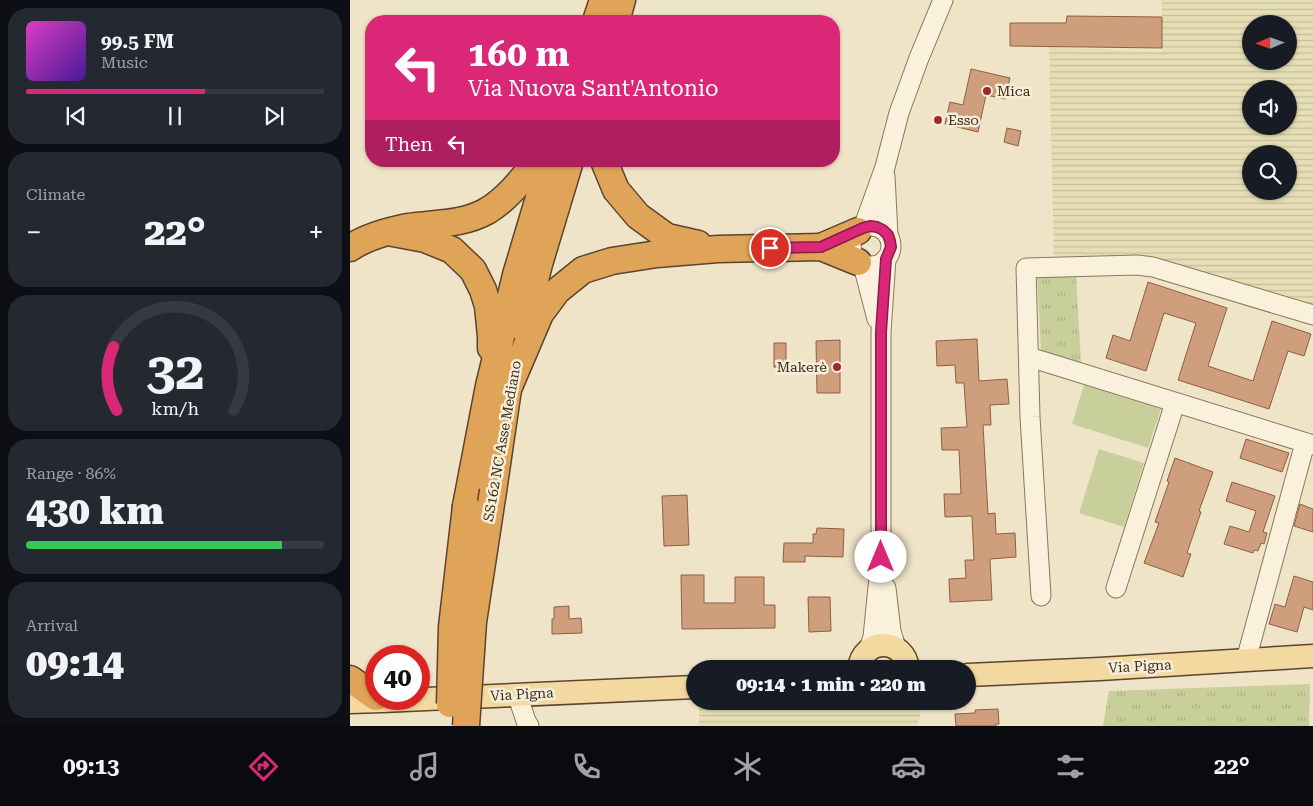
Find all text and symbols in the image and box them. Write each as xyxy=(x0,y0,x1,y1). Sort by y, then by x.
north arrow xyxy=(1242,15,1298,70)
map controls xyxy=(1242,15,1297,200)
text: 99.5 FM xyxy=(101,30,174,53)
text: 160 m xyxy=(468,34,569,75)
icon: left xyxy=(385,35,450,100)
text: Music xyxy=(101,53,148,72)
text: Via Nuova Sant'Antonio xyxy=(468,76,719,101)
button: sound xyxy=(1242,80,1297,135)
place label: Mica xyxy=(997,83,1031,99)
marker: Mica xyxy=(981,85,993,97)
icon: previous xyxy=(62,102,90,130)
icon: pause xyxy=(161,102,189,130)
icon: next xyxy=(260,102,288,130)
place label: Esso xyxy=(948,112,979,128)
marker: Esso xyxy=(932,114,944,126)
icon: left xyxy=(443,130,471,158)
text: Then xyxy=(385,133,433,156)
button: search xyxy=(1242,145,1297,200)
text: Climate xyxy=(26,185,85,204)
text: 22° xyxy=(144,210,206,254)
text: − xyxy=(26,216,42,249)
text: + xyxy=(308,216,324,249)
pin xyxy=(749,227,791,269)
icon: arrive xyxy=(756,234,784,262)
text: 32 xyxy=(146,341,204,402)
street label: SS162 NC Asse Mediano xyxy=(480,359,524,523)
place label: Makerè xyxy=(777,359,827,375)
marker: Makerè xyxy=(831,361,843,373)
text: km/h xyxy=(151,398,199,419)
text: Range · 86% xyxy=(26,464,116,483)
text: 430 km xyxy=(26,489,164,533)
position arrow xyxy=(854,530,906,582)
text: Arrival xyxy=(26,616,78,635)
text: 09:14 xyxy=(26,641,124,685)
speed limit sign: 40 xyxy=(365,645,430,710)
street label: Via Pigna xyxy=(1108,656,1173,676)
text: 09:14 · 1 min · 220 m xyxy=(736,673,926,696)
street label: Via Pigna xyxy=(490,684,555,704)
icon: directions xyxy=(246,749,281,784)
icon: music xyxy=(407,749,442,784)
icon: phone xyxy=(569,749,604,784)
icon: climate xyxy=(730,749,765,784)
icon: car xyxy=(891,749,926,784)
icon: filters xyxy=(1053,749,1088,784)
text: 09:13 xyxy=(63,754,119,779)
text: 22° xyxy=(1214,754,1250,779)

